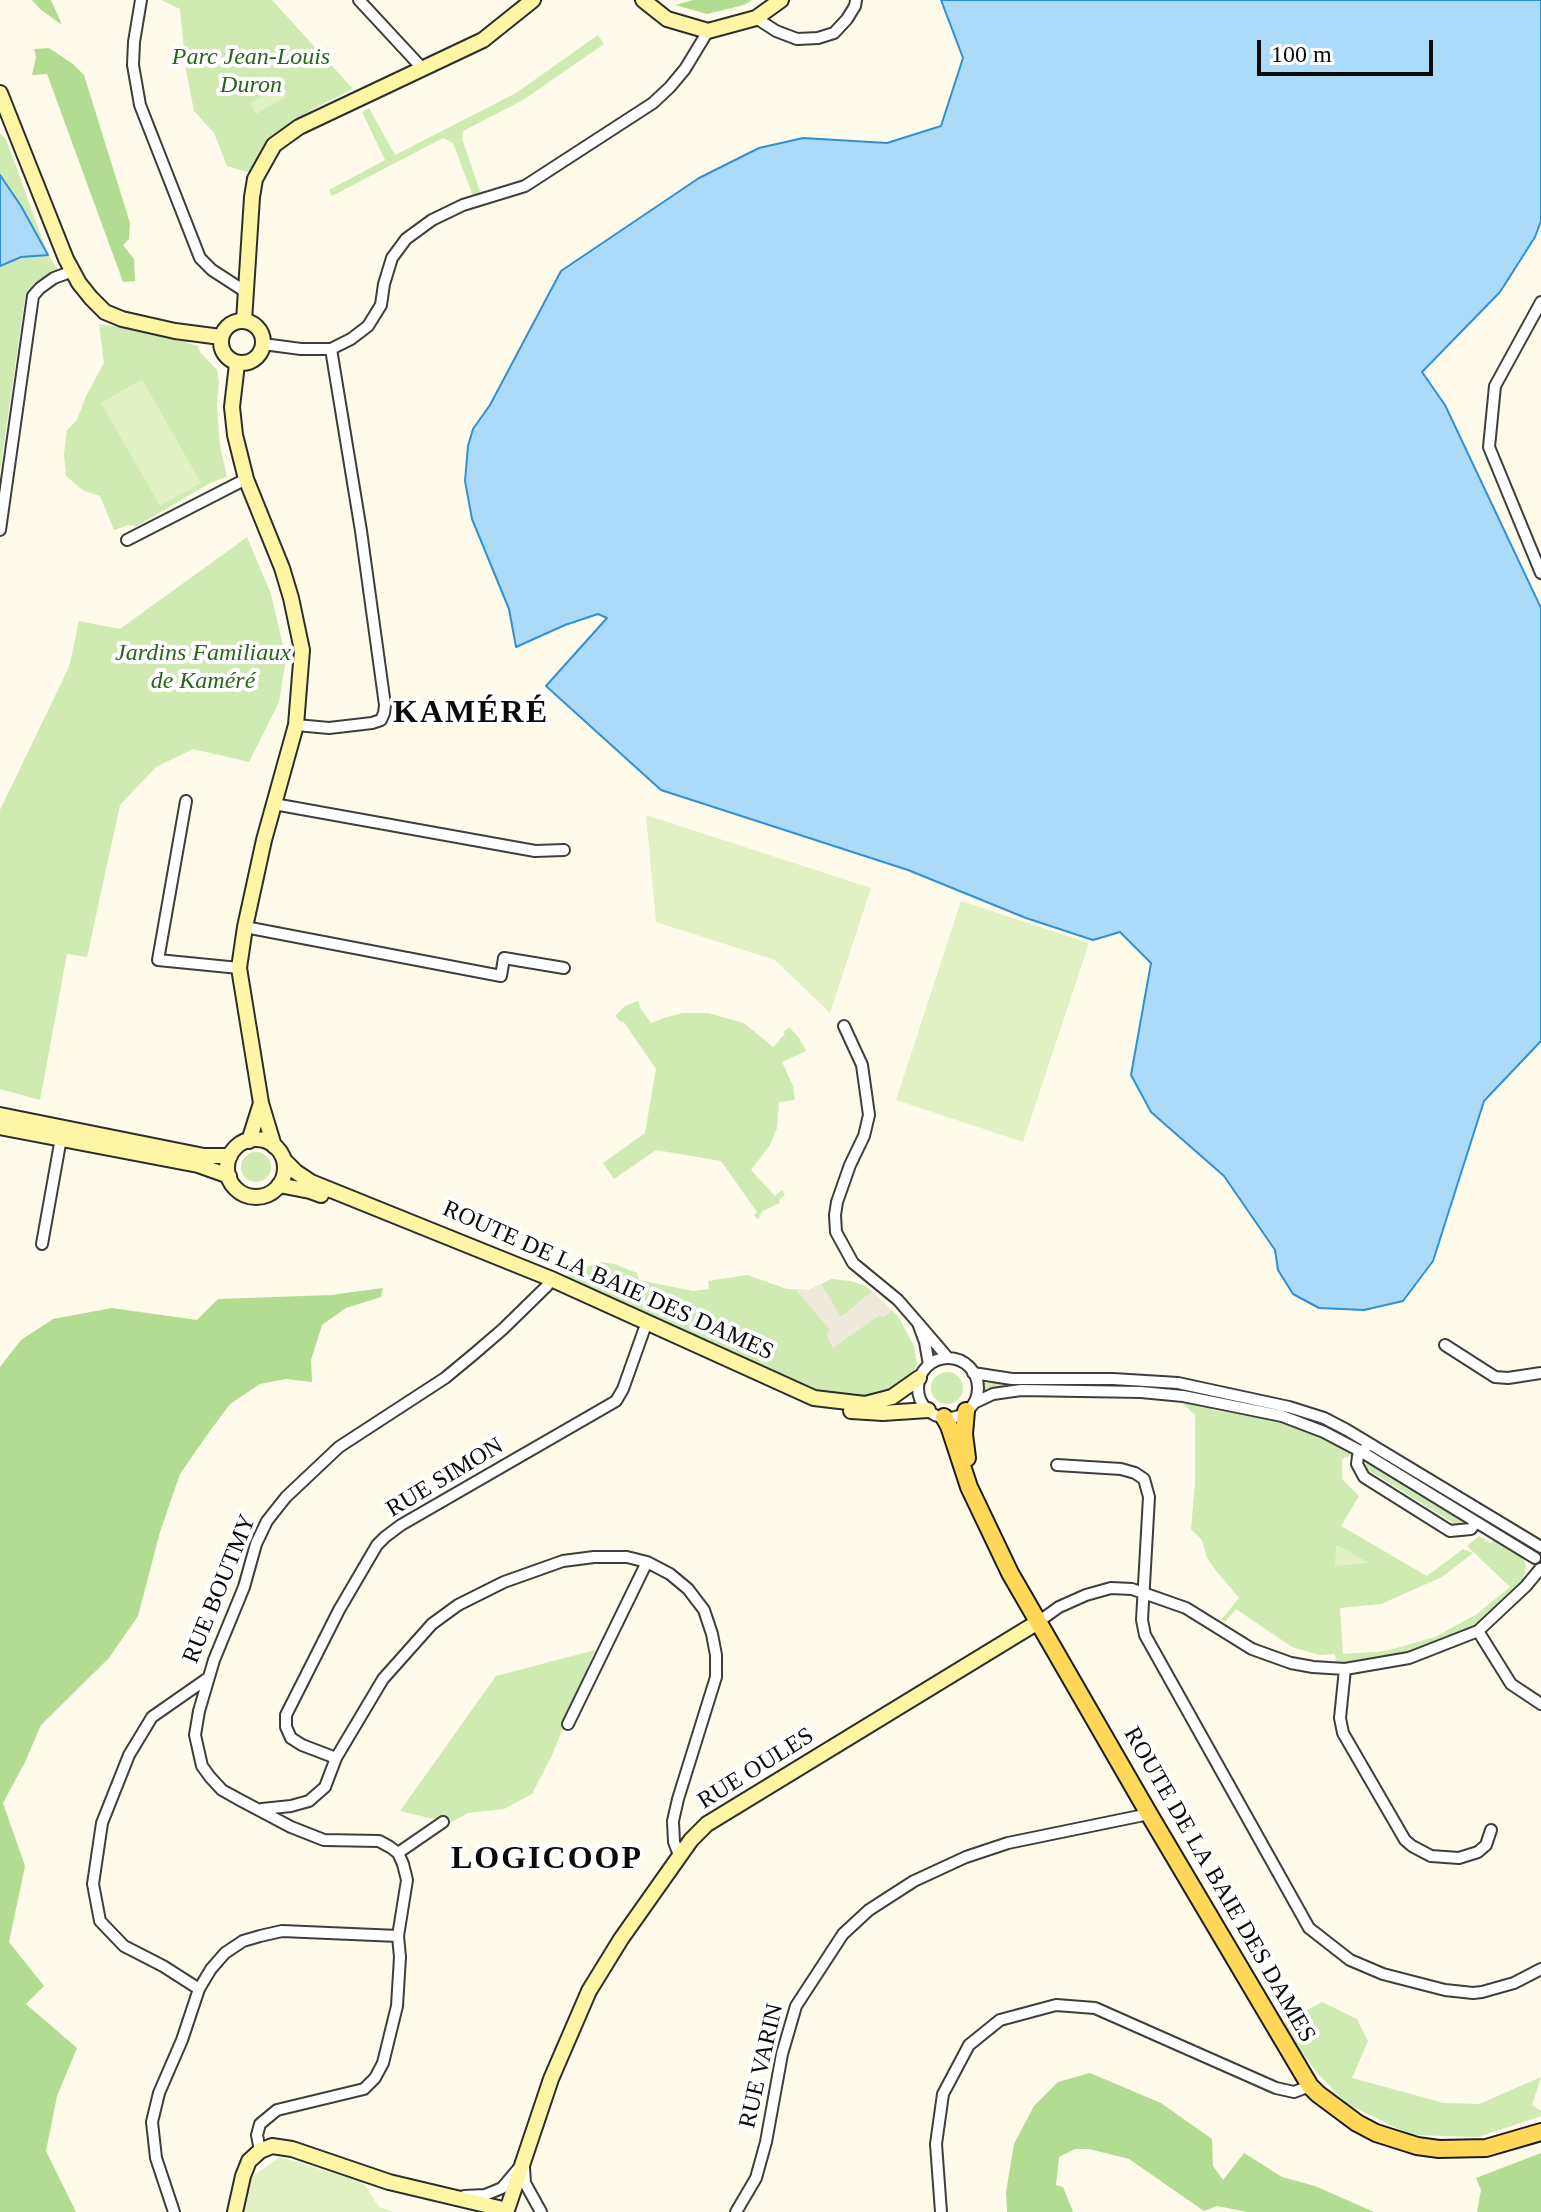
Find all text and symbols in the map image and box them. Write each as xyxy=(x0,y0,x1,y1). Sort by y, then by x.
scale bar xyxy=(1261,24,1437,74)
text: 100 m xyxy=(1271,41,1332,67)
park label: Parc Jean-Louis Duron xyxy=(172,44,330,100)
park label: Jardins Familiaux de Kaméré xyxy=(115,640,291,696)
district label: KAMÉRÉ xyxy=(393,695,549,733)
street label: ROUTE DE LA BAIE DES DAMES xyxy=(438,1195,778,1367)
street label: RUE SIMON xyxy=(381,1432,509,1524)
street label: RUE BOUTMY xyxy=(177,1510,263,1668)
street label: RUE OULES xyxy=(693,1722,819,1816)
street label: ROUTE DE LA BAIE DES DAMES xyxy=(1117,1722,1321,2048)
district label: LOGICOOP xyxy=(451,1841,643,1879)
street label: RUE VARIN xyxy=(734,2001,790,2131)

